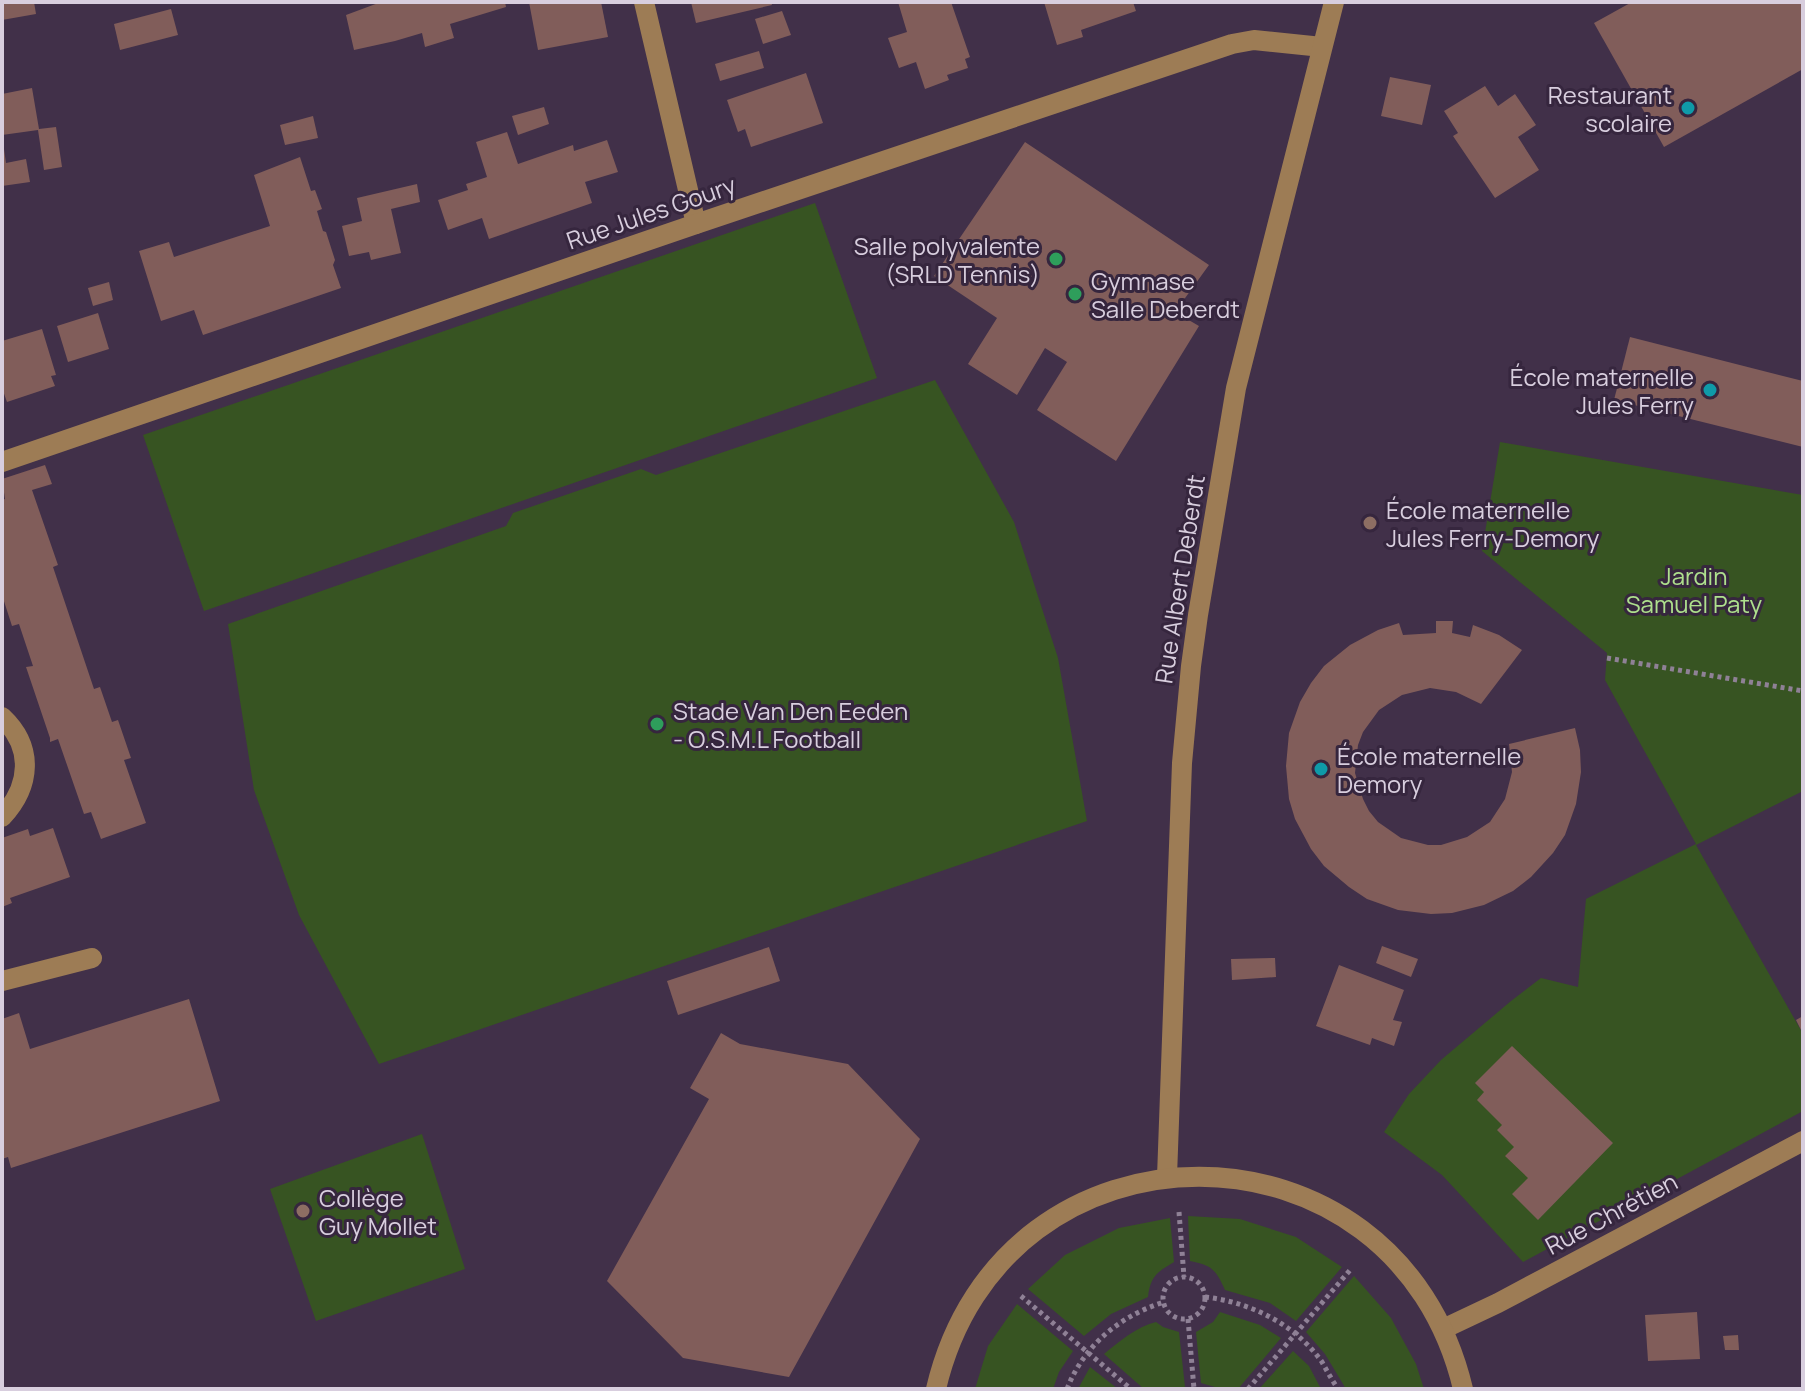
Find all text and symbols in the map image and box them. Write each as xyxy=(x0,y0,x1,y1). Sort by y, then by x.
place label: Restaurant scolaire xyxy=(1548,78,1672,139)
marker: Restaurant scolaire xyxy=(1679,99,1697,117)
street label: Rue Jules Goury xyxy=(562,167,740,256)
place label: Salle polyvalente (SRLD Tennis) xyxy=(854,229,1040,290)
marker: Salle polyvalente (SRLD Tennis) xyxy=(1047,250,1065,268)
place label: Gymnase Salle Deberdt xyxy=(1091,264,1240,325)
marker: Gymnase Salle Deberdt xyxy=(1066,285,1084,303)
place label: École maternelle Jules Ferry xyxy=(1510,360,1694,421)
marker: École maternelle Jules Ferry xyxy=(1701,381,1719,399)
street label: Rue Albert Deberdt xyxy=(1146,472,1212,686)
place label: École maternelle Jules Ferry-Demory xyxy=(1386,493,1600,554)
marker: École maternelle Jules Ferry-Demory xyxy=(1361,514,1379,532)
park label: Jardin Samuel Paty xyxy=(1626,559,1763,620)
place label: Stade Van Den Eeden - O.S.M.L Football xyxy=(673,694,908,755)
marker: Stade Van Den Eeden - O.S.M.L Football xyxy=(648,715,666,733)
place label: École maternelle Demory xyxy=(1337,739,1521,800)
marker: École maternelle Demory xyxy=(1312,760,1330,778)
street label: Rue Chrétien xyxy=(1539,1164,1683,1262)
place label: Collège Guy Mollet xyxy=(319,1181,437,1242)
marker: Collège Guy Mollet xyxy=(294,1202,312,1220)

